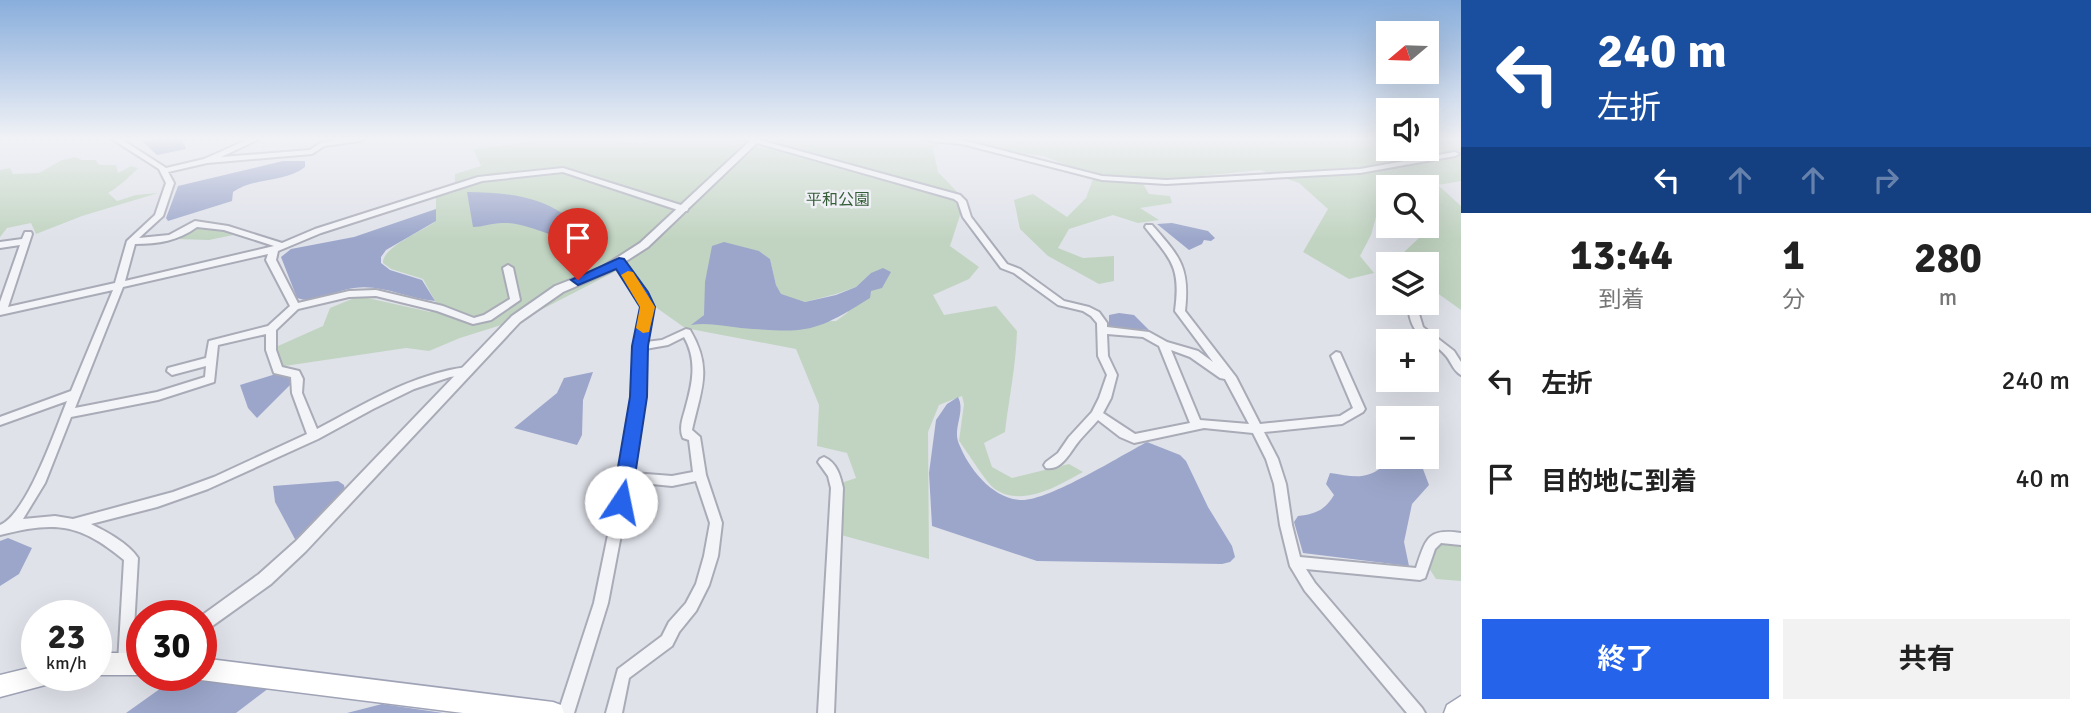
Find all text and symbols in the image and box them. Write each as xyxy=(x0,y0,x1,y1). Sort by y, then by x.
north arrow xyxy=(1376,21,1438,84)
map controls xyxy=(1376,21,1439,469)
text: 240 m xyxy=(1597,21,1727,81)
icon: left xyxy=(1482,28,1573,119)
text: 左折 xyxy=(1597,88,1661,127)
button: sound xyxy=(1376,98,1439,161)
icon: left xyxy=(1648,161,1686,199)
icon: ahead xyxy=(1721,161,1759,199)
icon: ahead xyxy=(1794,161,1832,199)
icon: right xyxy=(1867,161,1905,199)
button: search xyxy=(1376,175,1439,238)
park label: 平和公園 xyxy=(806,190,870,210)
pin xyxy=(548,208,608,280)
icon: arrive xyxy=(559,219,597,257)
text: 13:44 xyxy=(1570,230,1673,281)
text: 1 xyxy=(1782,230,1805,281)
text: 280 xyxy=(1914,233,1982,284)
button: layers xyxy=(1376,252,1439,315)
text: m xyxy=(1939,283,1957,312)
text: 到着 xyxy=(1599,285,1645,314)
text: 分 xyxy=(1782,285,1805,314)
button: + xyxy=(1376,329,1439,392)
icon: left xyxy=(1482,362,1520,400)
text: 240 m xyxy=(2001,365,2070,397)
text: 左折 xyxy=(1541,368,1593,400)
button: − xyxy=(1376,406,1439,469)
icon: arrive xyxy=(1482,460,1520,498)
text: 40 m xyxy=(2015,463,2070,495)
position arrow xyxy=(584,465,658,539)
text: 目的地に到着 xyxy=(1541,466,1697,498)
speed limit sign: 30 xyxy=(126,600,217,691)
text: 23 xyxy=(48,615,85,658)
button: 終了 xyxy=(1482,619,1769,699)
button: 共有 xyxy=(1783,619,2070,699)
text: km/h xyxy=(46,652,87,674)

